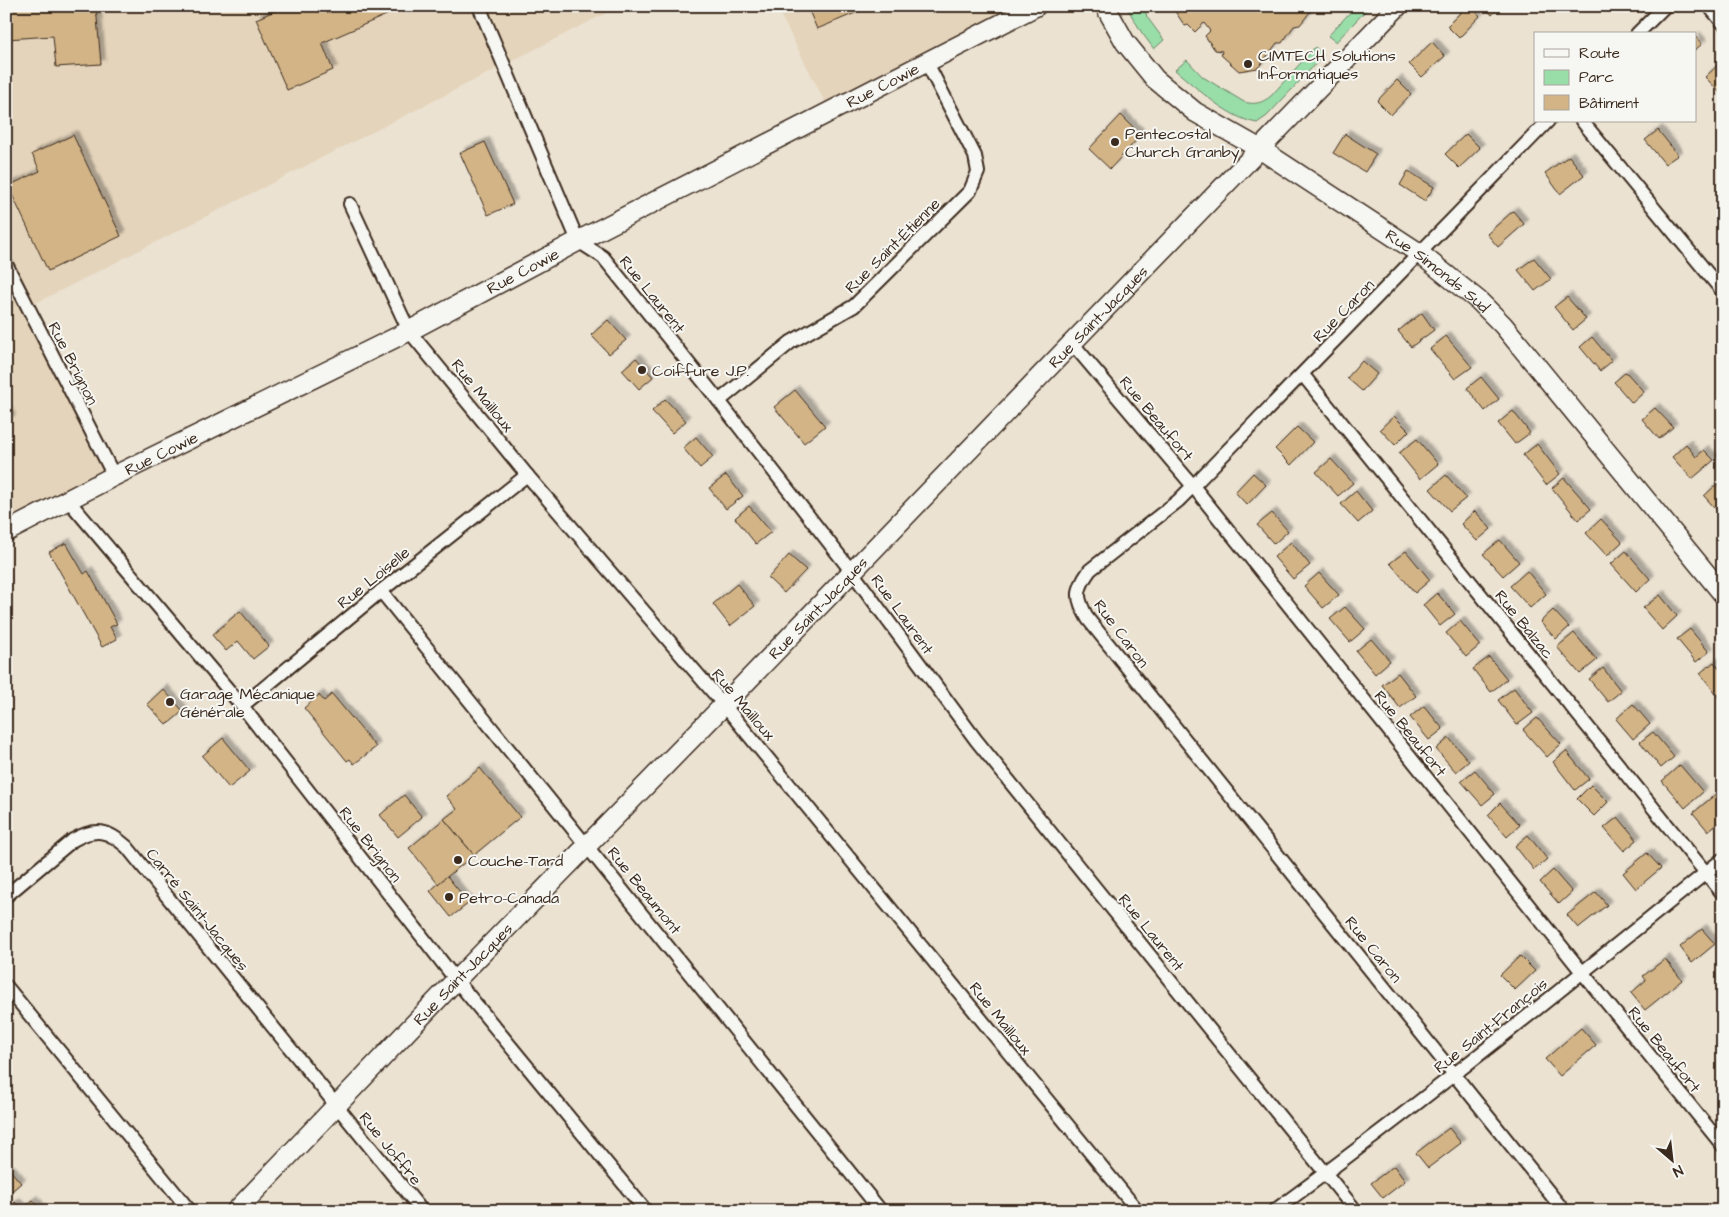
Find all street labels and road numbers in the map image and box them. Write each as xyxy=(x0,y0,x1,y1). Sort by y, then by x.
street label: Rue Cowie xyxy=(843,58,923,113)
street label: Rue Saint-Étienne xyxy=(840,193,945,298)
street label: Rue Simonds Sud xyxy=(1381,224,1494,318)
street label: Rue Cowie xyxy=(483,243,563,300)
street label: Rue Laurent xyxy=(614,251,691,338)
street label: Rue Saint-Jacques xyxy=(1044,261,1153,373)
street label: Rue Caron xyxy=(1308,274,1379,347)
street label: Rue Brignon xyxy=(42,318,103,409)
street label: Rue Mailloux xyxy=(446,354,519,437)
street label: Rue Beaufort xyxy=(1114,371,1199,466)
street label: Rue Cowie xyxy=(121,426,202,481)
street label: Rue Loiselle xyxy=(333,541,415,614)
street label: Rue Saint-Jacques xyxy=(764,552,873,665)
street label: Rue Laurent xyxy=(866,570,939,659)
street label: Rue Balzac xyxy=(1490,586,1559,664)
street label: Rue Caron xyxy=(1088,595,1154,672)
street label: Rue Mailloux xyxy=(706,664,780,746)
street label: Rue Beaufort xyxy=(1369,686,1452,782)
street label: Rue Brignon xyxy=(333,802,407,888)
street label: Rue Beaumont xyxy=(602,842,687,939)
street label: Carré Saint-Jacques xyxy=(141,844,254,976)
street label: Rue Laurent xyxy=(1113,889,1190,976)
street label: Rue Caron xyxy=(1340,912,1407,988)
street label: Rue Saint-Jacques xyxy=(409,918,518,1031)
street label: Rue Saint-François xyxy=(1429,973,1552,1079)
street label: Rue Mailloux xyxy=(964,977,1037,1060)
street label: Rue Beaufort xyxy=(1623,1002,1706,1098)
street label: Rue Joffre xyxy=(354,1107,427,1190)

